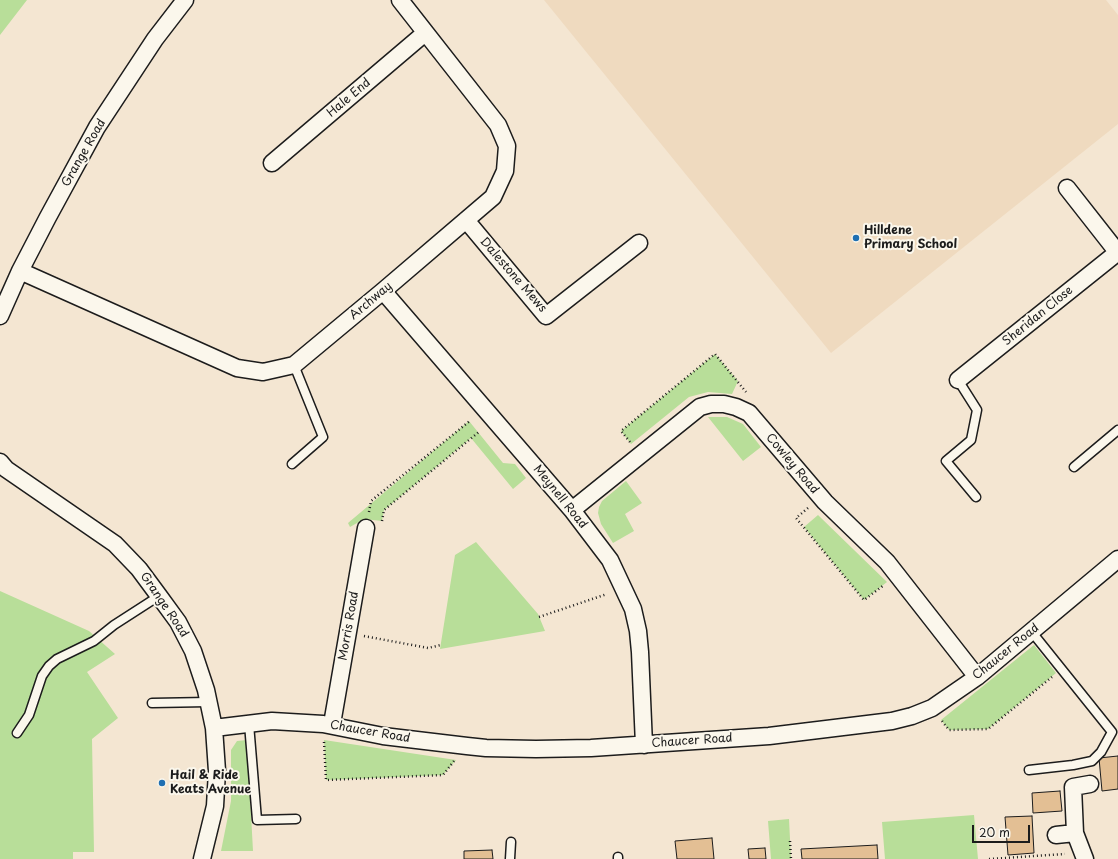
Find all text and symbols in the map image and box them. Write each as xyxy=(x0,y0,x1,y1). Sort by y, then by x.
street label: Hale End xyxy=(324,76,374,120)
street label: Grange Road xyxy=(59,117,109,189)
place label: Hilldene Primary School xyxy=(864,224,957,252)
marker: Hilldene Primary School xyxy=(851,233,861,243)
street label: Dalestone Mews xyxy=(477,235,549,315)
street label: Archway xyxy=(347,279,395,323)
street label: Sheridan Close xyxy=(1000,283,1076,349)
street label: Cowley Road xyxy=(763,431,821,497)
street label: Meynell Road xyxy=(530,462,590,532)
street label: Grange Road xyxy=(137,570,191,640)
street label: Morris Road xyxy=(336,590,362,662)
street label: Chaucer Road xyxy=(970,621,1042,683)
street label: Chaucer Road xyxy=(329,718,411,746)
street label: Chaucer Road xyxy=(651,731,733,751)
place label: Hail & Ride Keats Avenue xyxy=(170,769,251,797)
marker: Hail & Ride Keats Avenue xyxy=(157,778,167,788)
scale bar xyxy=(974,817,1032,843)
text: 20 m xyxy=(979,823,1010,841)

